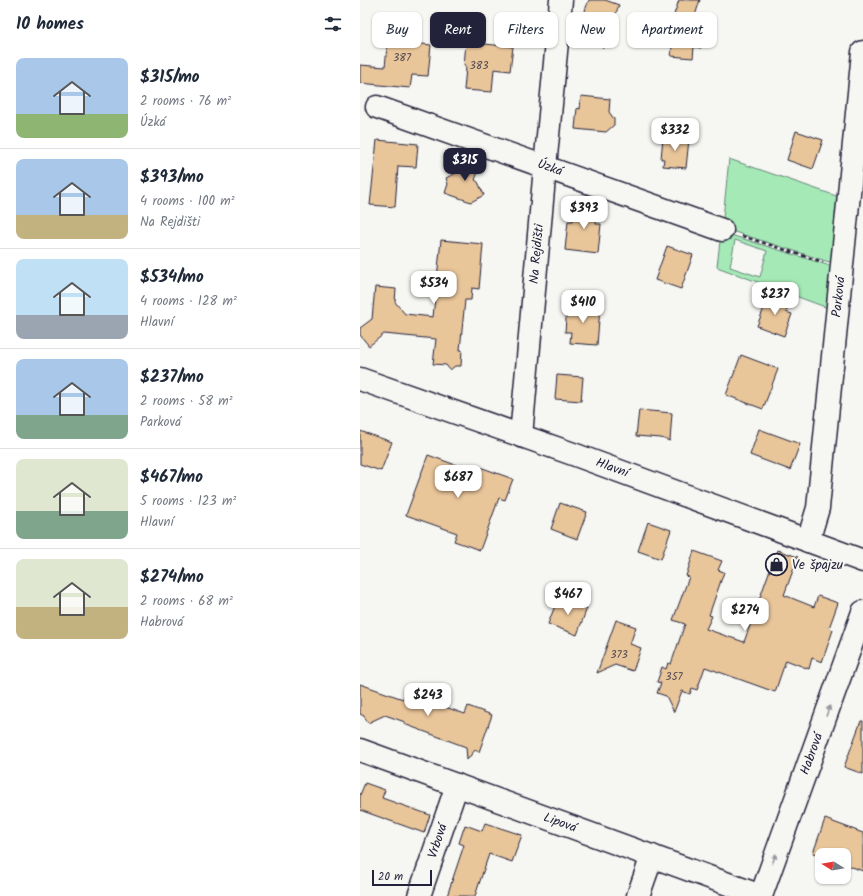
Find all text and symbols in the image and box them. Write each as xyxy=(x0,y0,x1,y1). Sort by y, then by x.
text: 10 homes xyxy=(16,11,84,38)
chip: Buy xyxy=(372,12,422,48)
chip: Rent xyxy=(430,12,486,48)
chip: Filters xyxy=(494,12,558,48)
chip: New xyxy=(566,12,619,48)
chip: Apartment xyxy=(627,12,717,48)
icon: filters xyxy=(322,13,344,35)
house number: 387 xyxy=(393,49,412,67)
house number: 383 xyxy=(469,57,489,75)
text: $315/mo xyxy=(140,64,200,91)
icon: home xyxy=(48,74,96,122)
text: 2 rooms · 76 m² xyxy=(140,91,231,112)
text: Úzká xyxy=(140,112,166,133)
pin: $332 xyxy=(651,118,699,152)
text: $332 xyxy=(660,120,690,141)
pin: $315 xyxy=(441,148,489,182)
text: $315 xyxy=(452,150,478,171)
street label: Úzká xyxy=(534,154,567,183)
text: $393/mo xyxy=(140,164,204,191)
icon: home xyxy=(48,175,96,223)
text: 4 rooms · 100 m² xyxy=(140,191,235,212)
pin: $393 xyxy=(560,196,608,230)
text: $393 xyxy=(570,198,598,219)
text: Na Rejdišti xyxy=(140,212,200,233)
street label: Na Rejdišti xyxy=(524,222,550,285)
text: $534/mo xyxy=(140,264,204,291)
pin: $534 xyxy=(410,271,458,305)
text: $534 xyxy=(420,273,448,294)
street label: Parková xyxy=(826,274,852,319)
icon: home xyxy=(48,275,96,323)
pin: $237 xyxy=(751,282,799,316)
text: $237 xyxy=(761,284,789,305)
pin: $410 xyxy=(559,290,607,324)
text: 4 rooms · 128 m² xyxy=(140,291,237,312)
text: $410 xyxy=(570,292,596,313)
text: Hlavní xyxy=(140,312,174,333)
text: $237/mo xyxy=(140,364,204,391)
icon: home xyxy=(48,375,96,423)
text: 2 rooms · 58 m² xyxy=(140,391,233,412)
text: Parková xyxy=(140,412,181,433)
street label: Hlavní xyxy=(593,452,633,484)
text: $467/mo xyxy=(140,464,203,491)
pin: $687 xyxy=(434,465,482,499)
text: $687 xyxy=(444,467,472,488)
icon: home xyxy=(48,475,96,523)
text: 5 rooms · 123 m² xyxy=(140,491,236,512)
text: Hlavní xyxy=(140,512,174,533)
shop icon: Ve špajzu xyxy=(764,552,790,578)
place label: Ve špajzu xyxy=(792,555,844,576)
text: $274/mo xyxy=(140,564,204,591)
icon: home xyxy=(48,575,96,623)
pin: $467 xyxy=(544,582,592,616)
text: $467 xyxy=(554,584,582,605)
text: 2 rooms · 68 m² xyxy=(140,591,233,612)
pin: $274 xyxy=(721,598,769,632)
text: $274 xyxy=(731,600,759,621)
text: Habrová xyxy=(140,612,183,633)
house number: 373 xyxy=(610,646,628,664)
house number: 357 xyxy=(665,668,684,686)
pin: $243 xyxy=(404,683,452,717)
text: $243 xyxy=(413,685,443,706)
one-way arrow xyxy=(825,704,831,716)
street label: Habrová xyxy=(795,728,830,778)
street label: Lipová xyxy=(540,807,581,839)
street label: Vrbová xyxy=(422,819,454,861)
north arrow xyxy=(815,848,851,884)
map controls xyxy=(815,848,851,884)
one-way arrow xyxy=(771,853,777,865)
scale bar xyxy=(372,868,432,887)
text: 20 m xyxy=(378,868,403,886)

